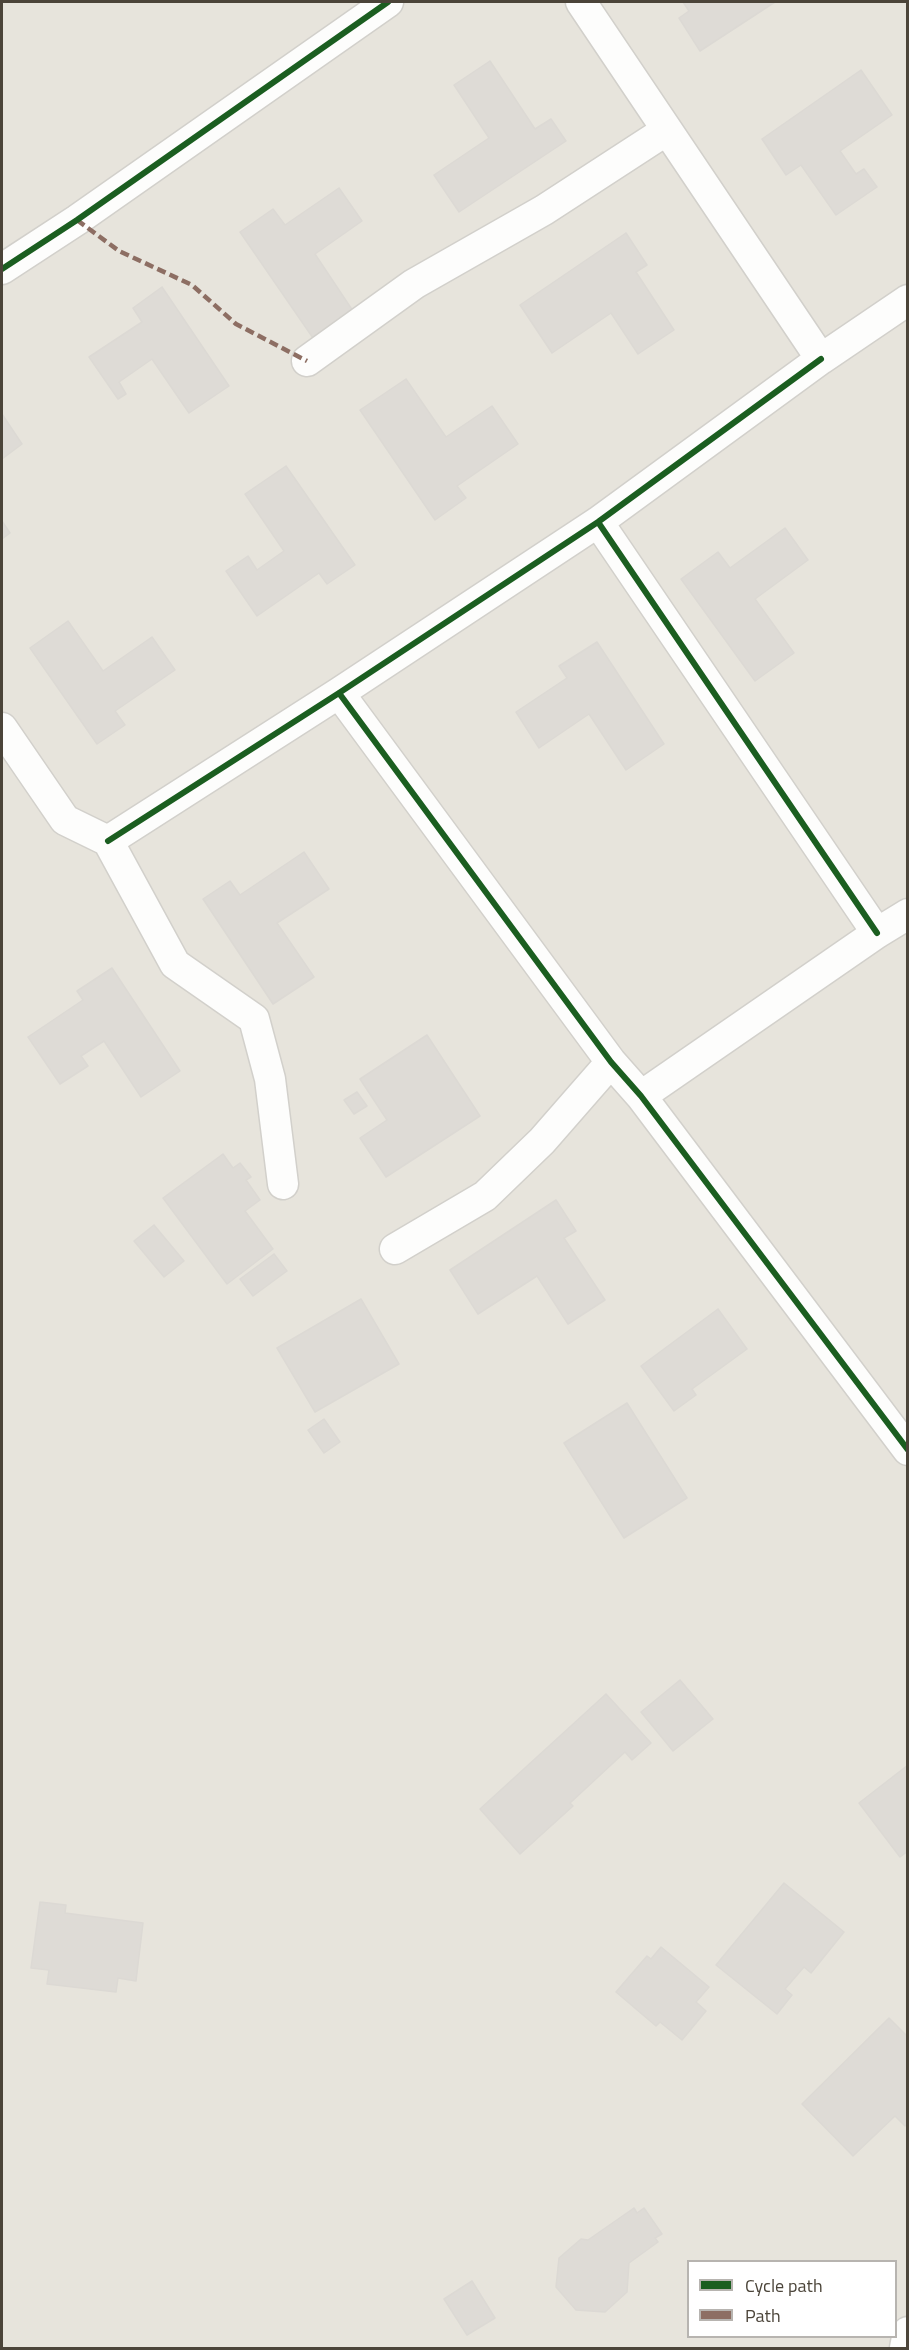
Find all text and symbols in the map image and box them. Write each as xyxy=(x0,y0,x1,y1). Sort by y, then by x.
legend xyxy=(687,2260,897,2338)
text: Cycle path xyxy=(745,2272,823,2299)
text: Path xyxy=(745,2302,781,2329)

